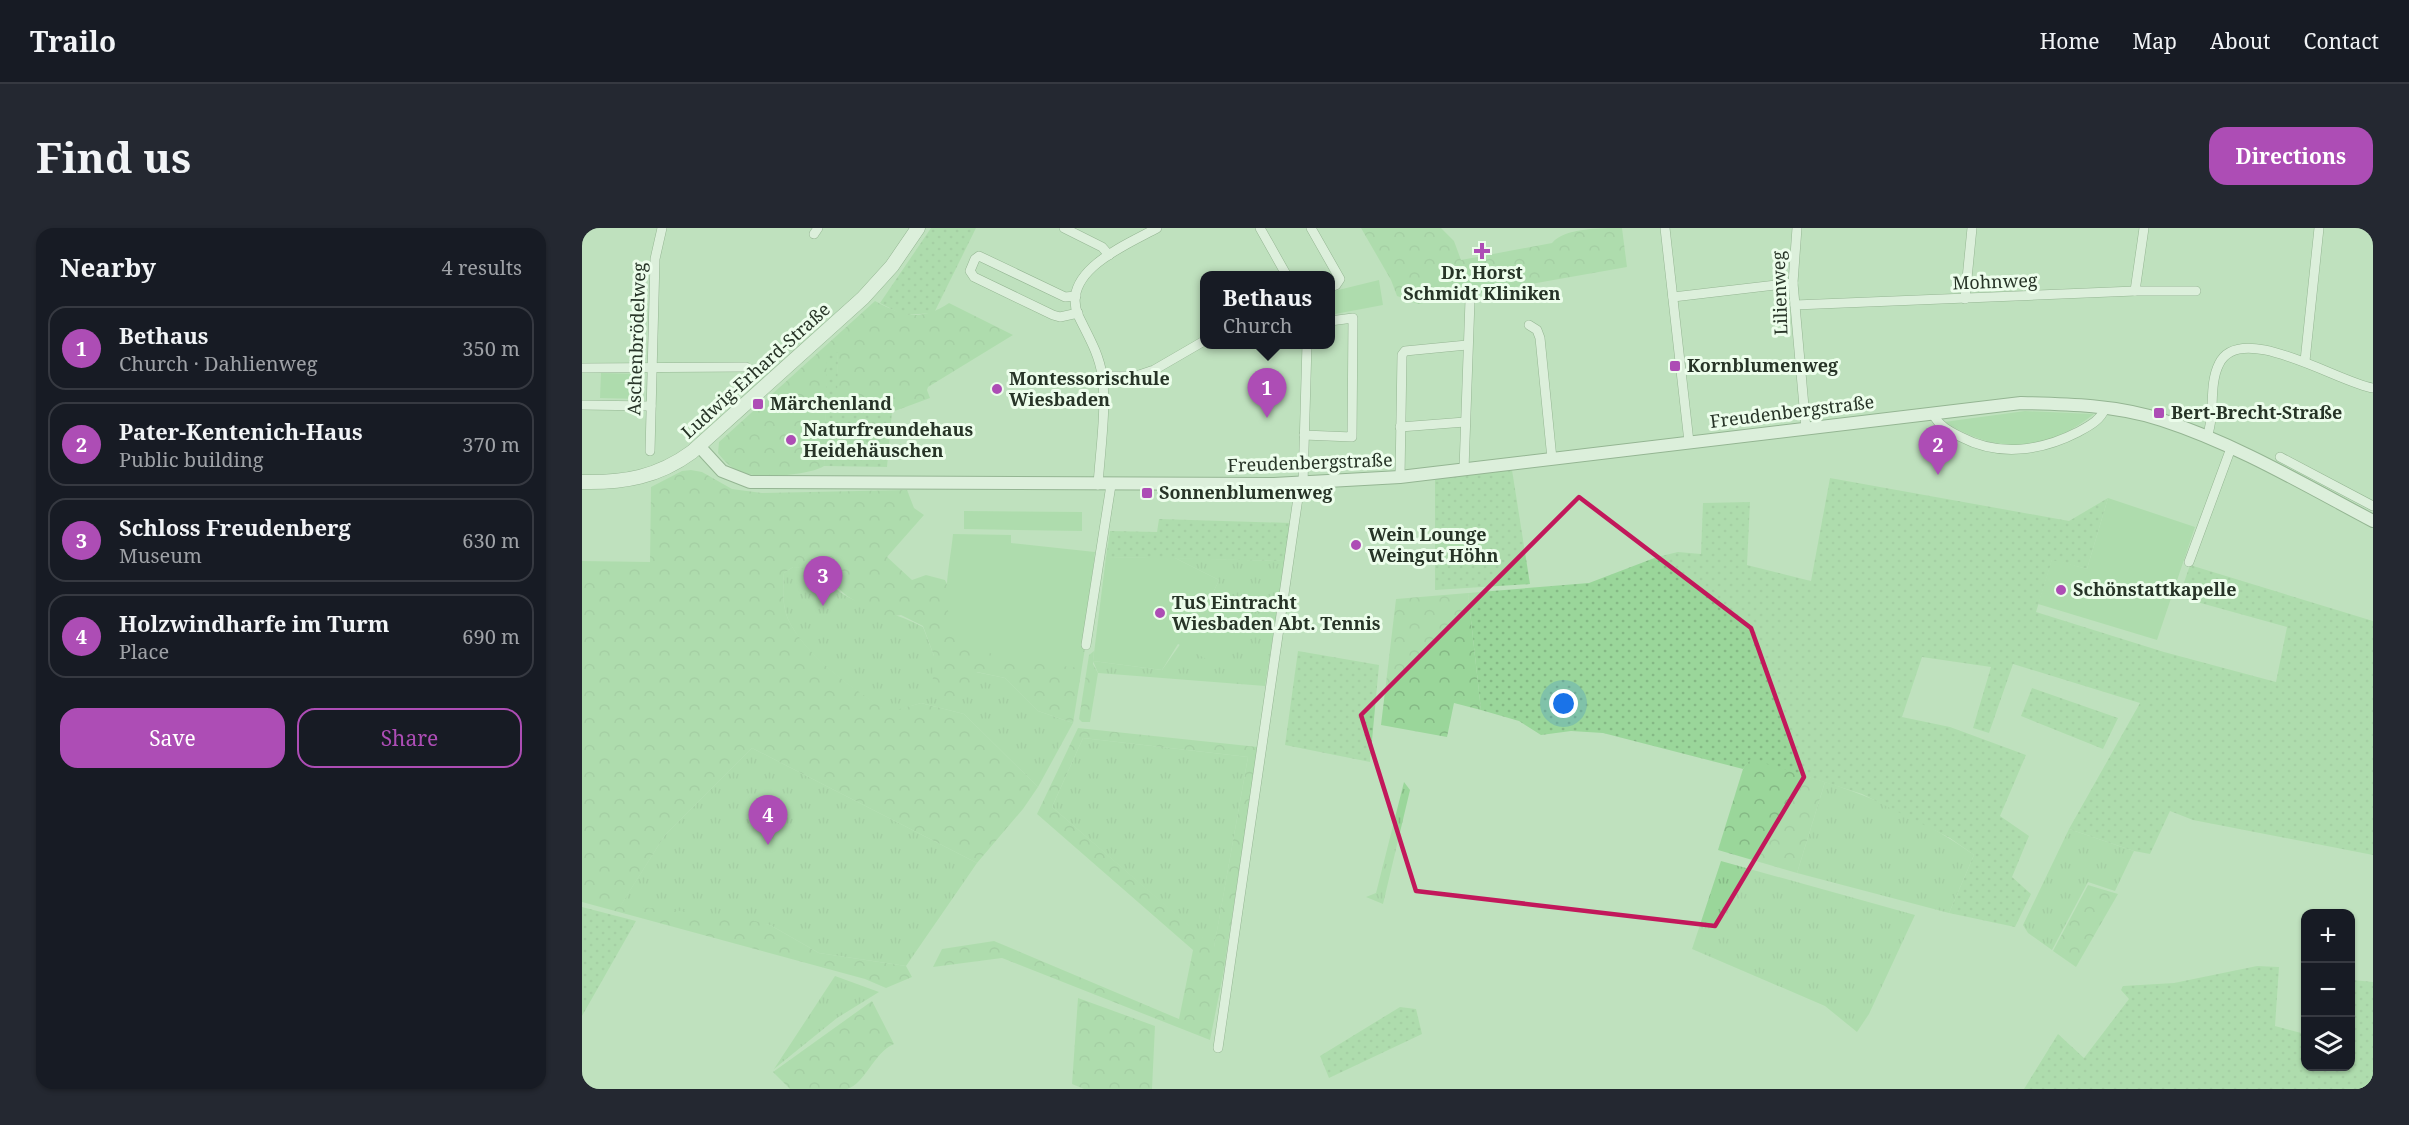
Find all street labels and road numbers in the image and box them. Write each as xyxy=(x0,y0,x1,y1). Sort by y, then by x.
street label: Lilienweg xyxy=(1766,250,1792,336)
street label: Aschenbrödelweg xyxy=(621,262,651,416)
street label: Mohnweg xyxy=(1952,268,2038,294)
street label: Ludwig-Erhard-Straße xyxy=(676,297,835,444)
street label: Freudenbergstraße xyxy=(1708,389,1875,433)
street label: Freudenbergstraße xyxy=(1227,447,1393,477)

